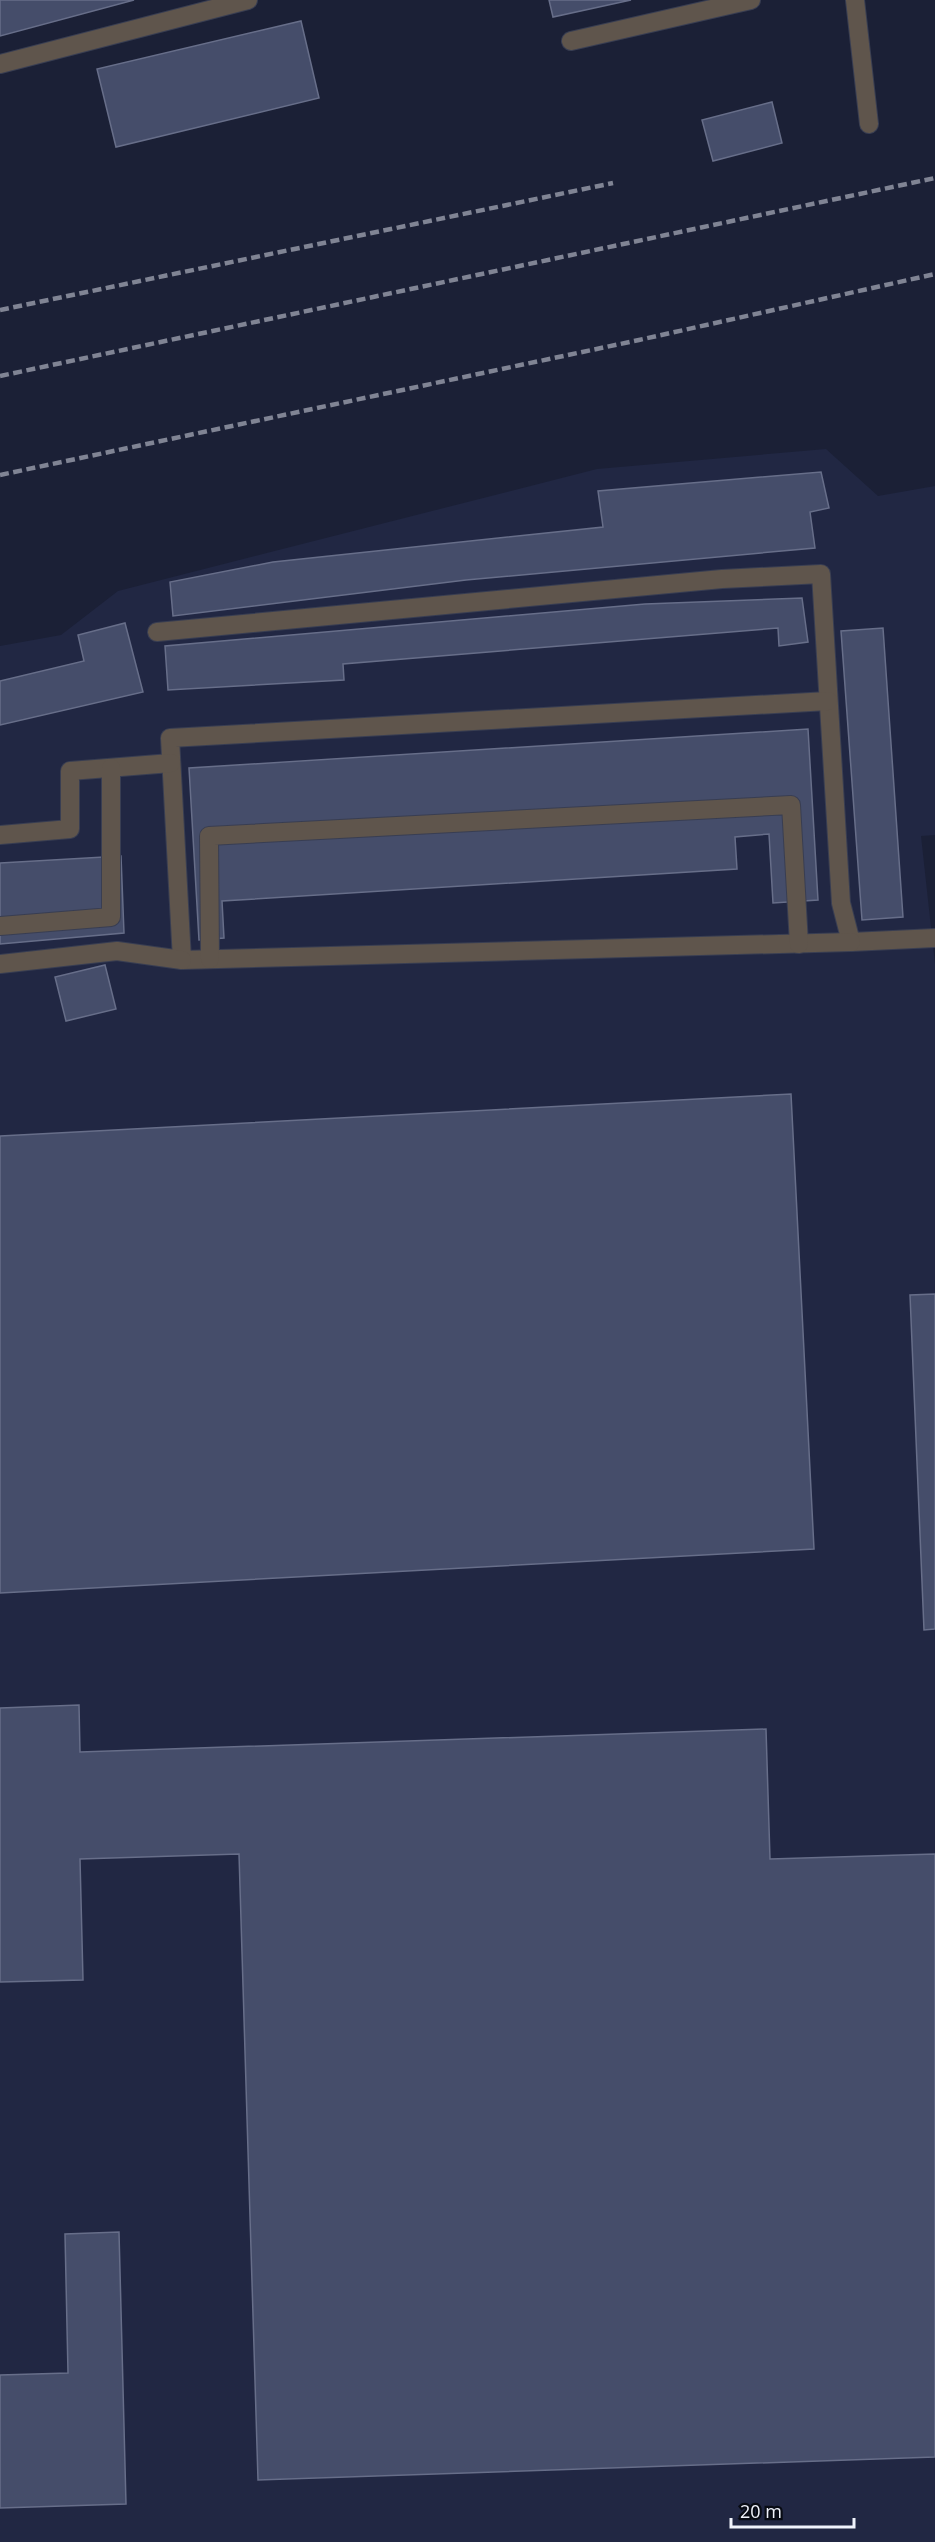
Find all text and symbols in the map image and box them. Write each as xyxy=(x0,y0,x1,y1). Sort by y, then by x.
scale bar xyxy=(731,2491,854,2529)
text: 20 m xyxy=(740,2499,782,2523)

